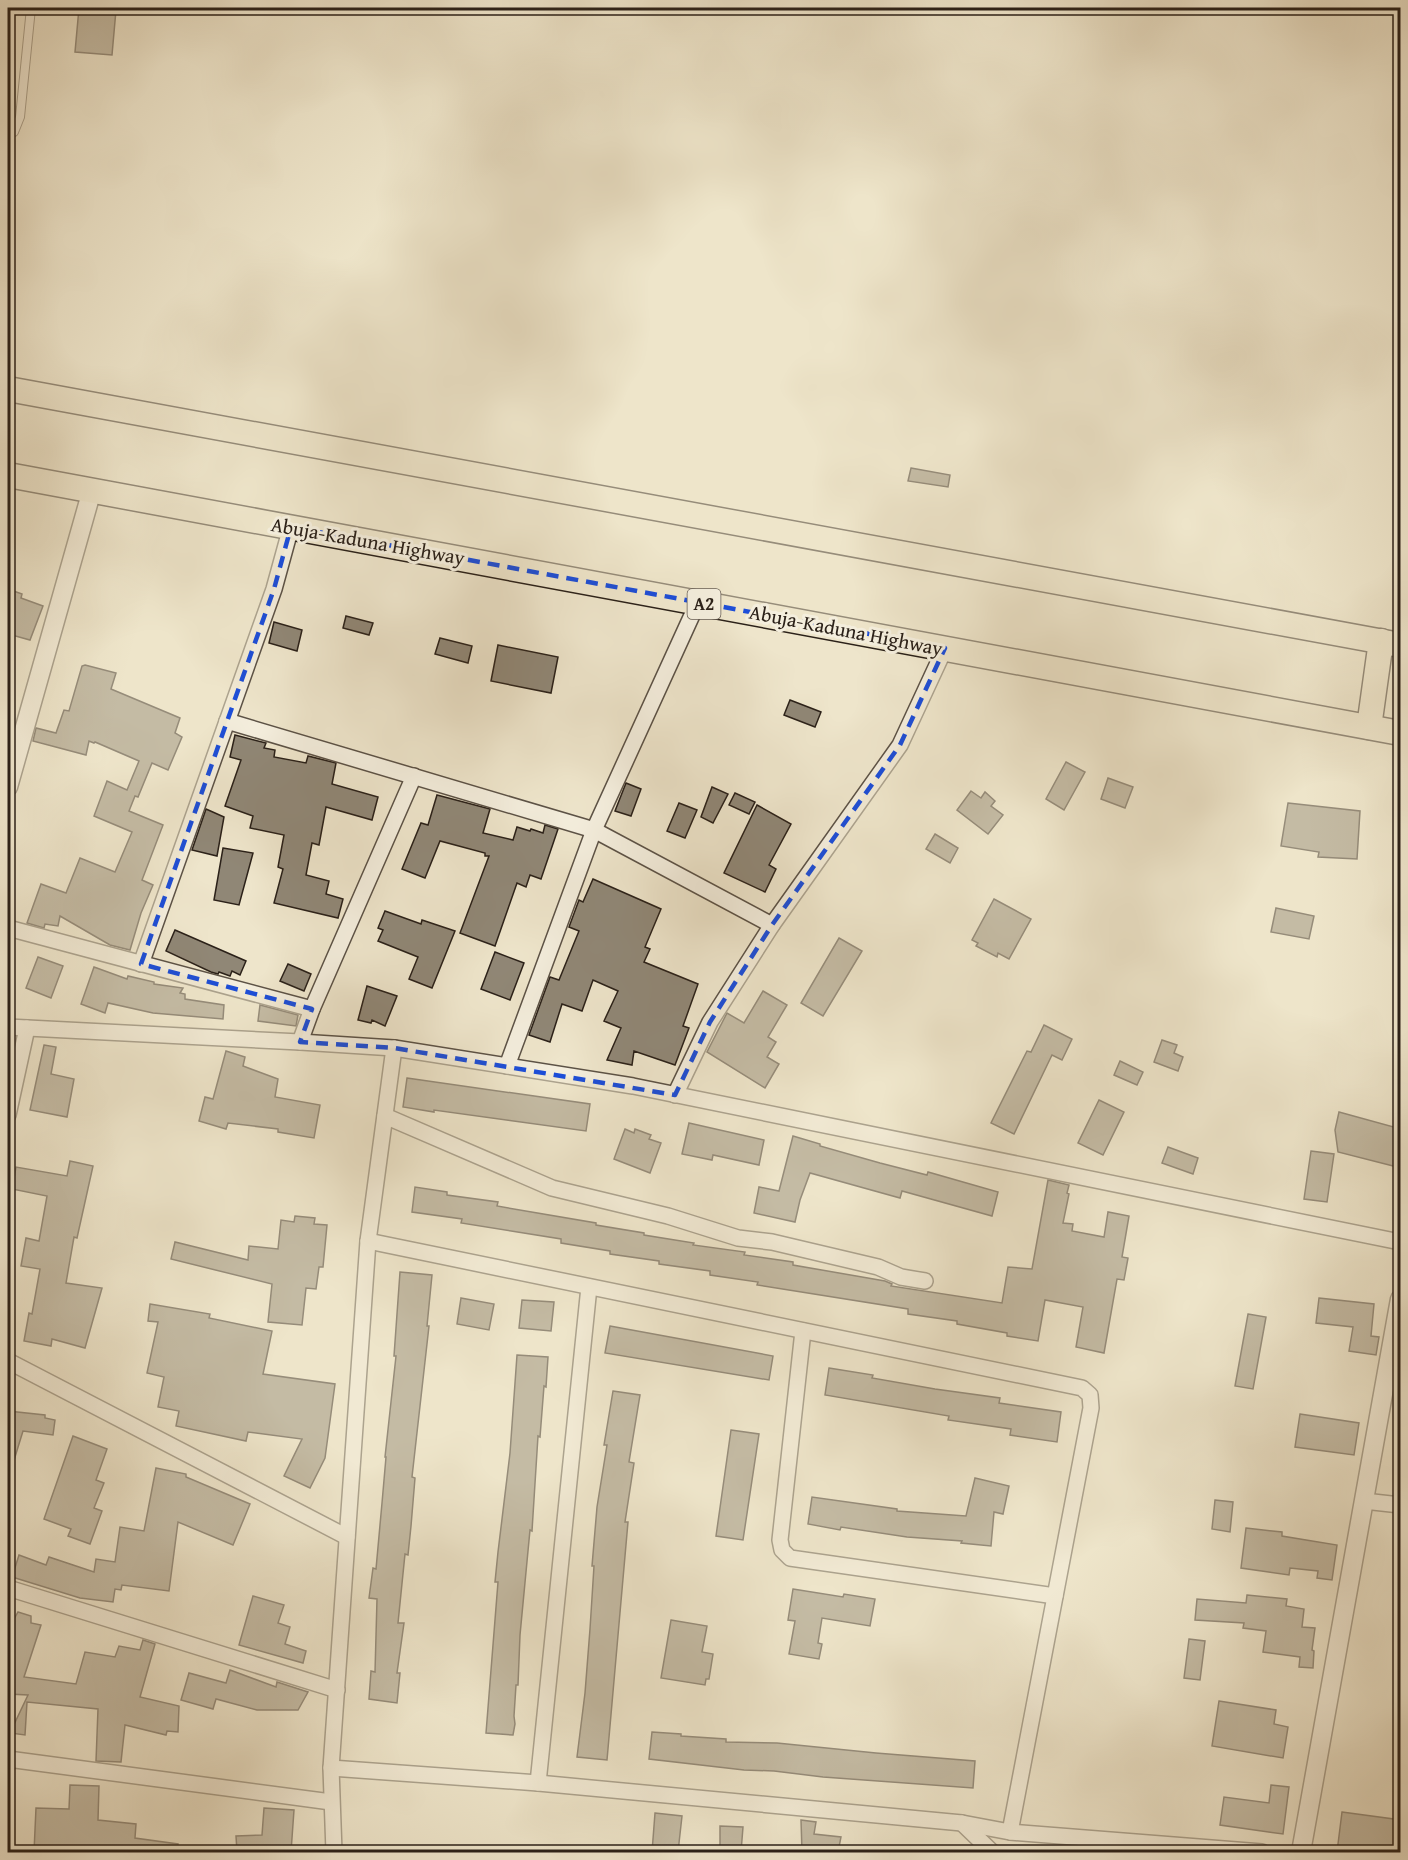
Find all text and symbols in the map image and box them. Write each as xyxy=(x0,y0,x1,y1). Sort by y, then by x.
street label: Abuja-Kaduna Highway xyxy=(269,509,467,572)
road number: A2 xyxy=(688,589,720,619)
street label: Abuja-Kaduna Highway xyxy=(747,597,945,662)

